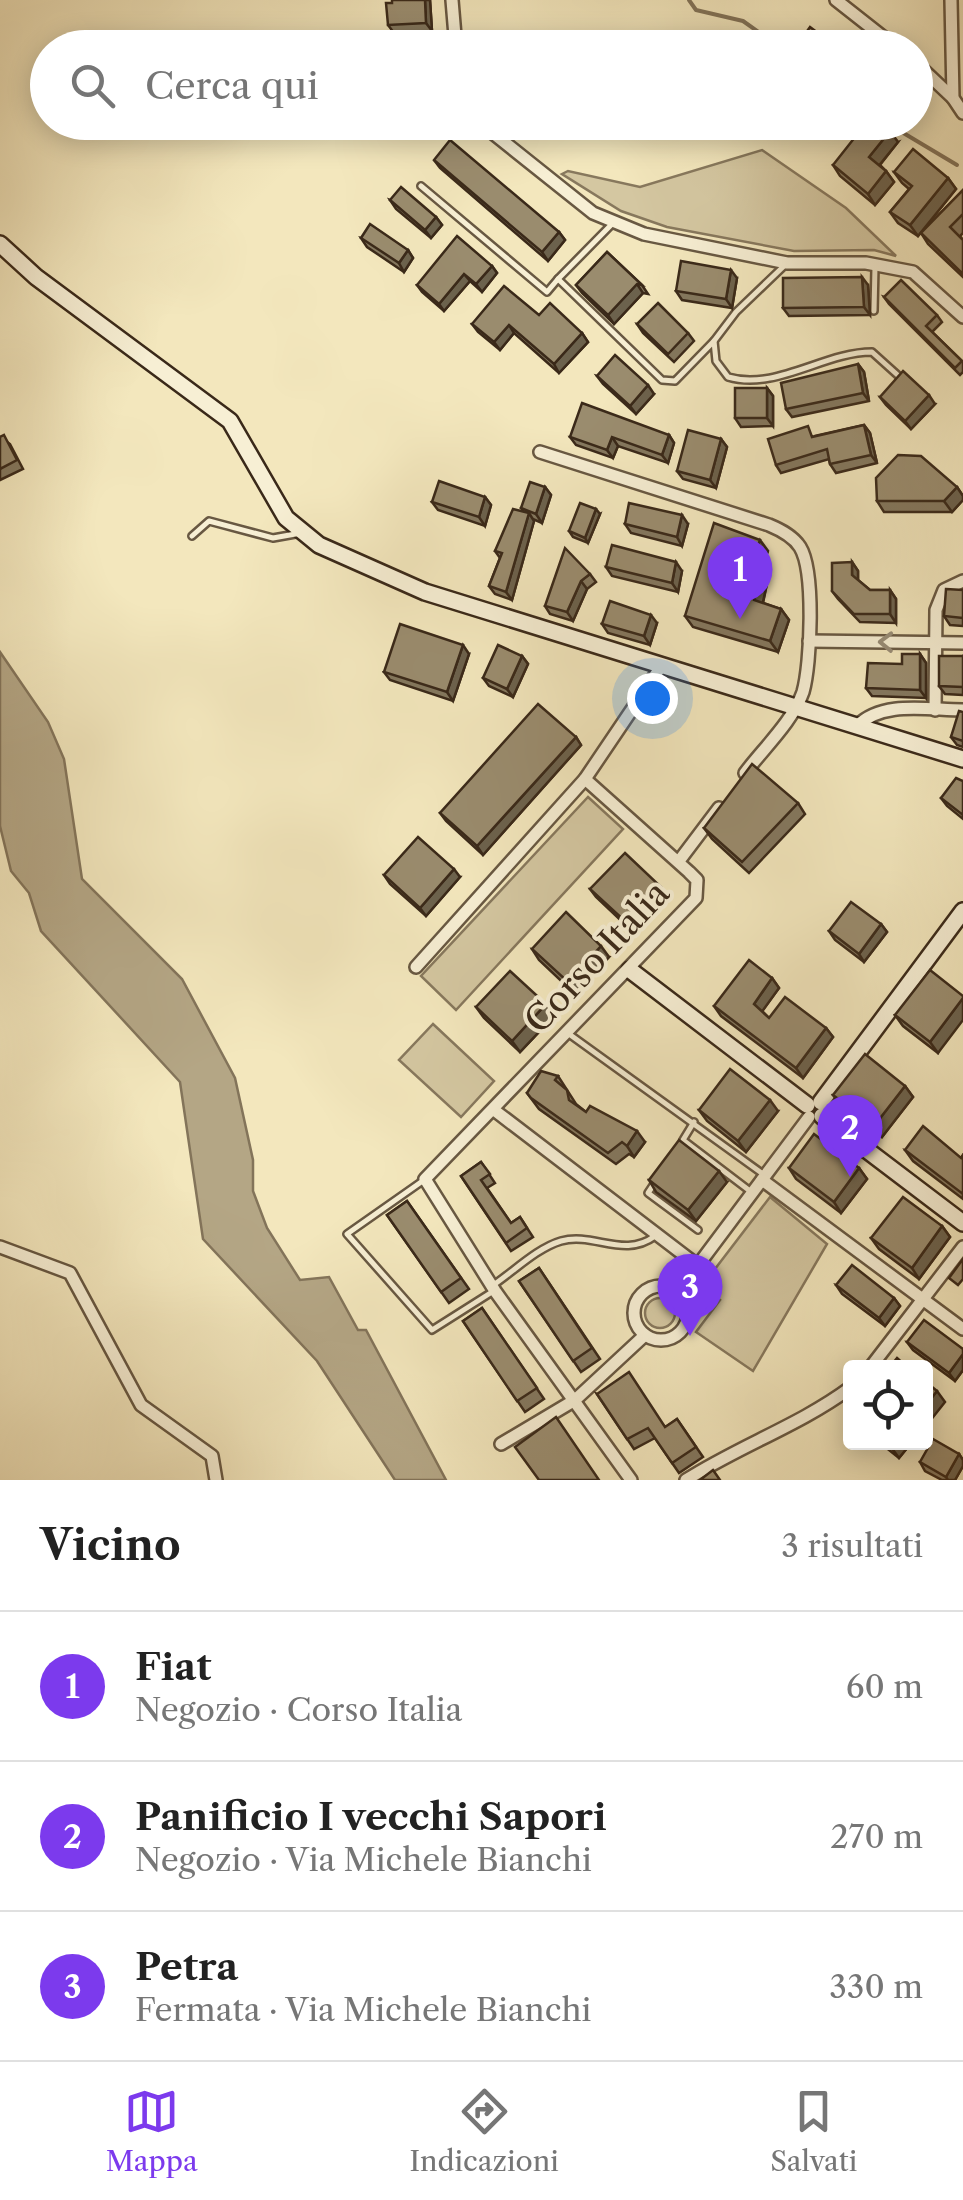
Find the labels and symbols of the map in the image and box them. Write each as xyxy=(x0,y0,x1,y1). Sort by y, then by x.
pin: 1 xyxy=(708,536,772,619)
one-way arrow xyxy=(877,631,892,653)
your location xyxy=(627,673,678,724)
street label: Corso Italia xyxy=(515,871,678,1042)
pin: 2 xyxy=(818,1094,882,1177)
pin: 3 xyxy=(658,1254,722,1336)

